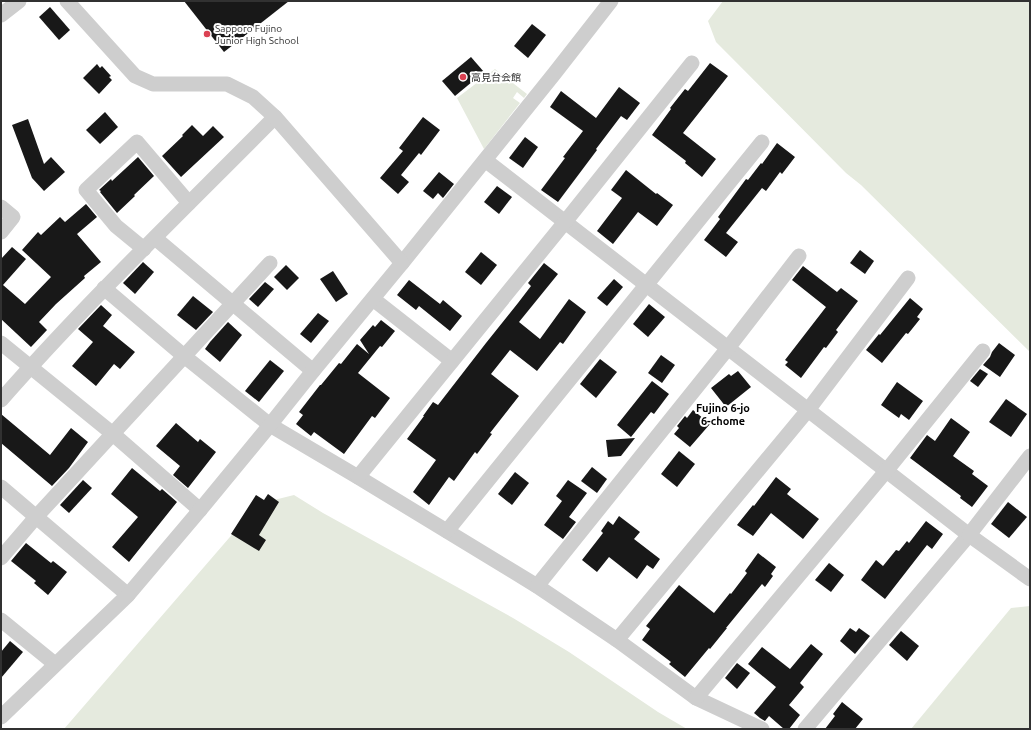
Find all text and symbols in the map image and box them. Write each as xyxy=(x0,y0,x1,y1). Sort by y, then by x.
place label: Sapporo Fujino Junior High School xyxy=(215,23,299,46)
marker: Sapporo Fujino Junior High School xyxy=(202,29,212,39)
marker: 高見台会館 xyxy=(458,72,468,82)
place label: 高見台会館 xyxy=(471,72,521,83)
district label: Fujino 6-jo 6-chome xyxy=(696,402,750,427)

